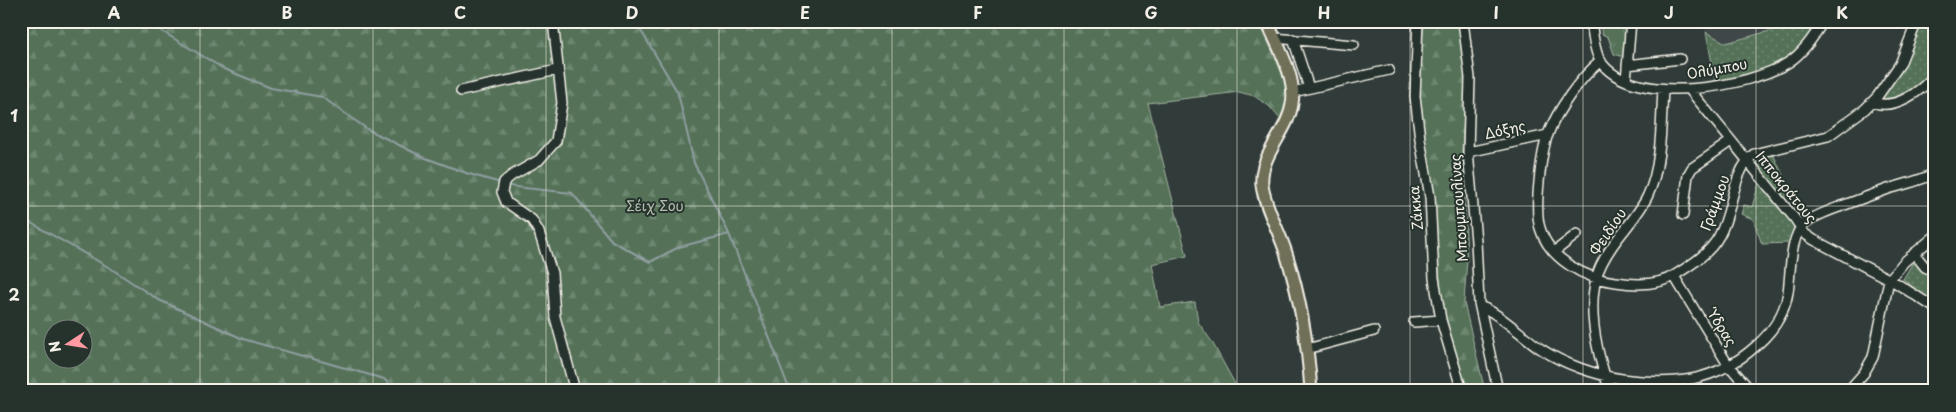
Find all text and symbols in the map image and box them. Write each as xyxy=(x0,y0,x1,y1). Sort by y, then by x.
text: A xyxy=(108,0,121,24)
text: B xyxy=(282,0,293,24)
text: C xyxy=(454,0,466,24)
text: D xyxy=(626,0,638,24)
text: E xyxy=(800,0,810,24)
text: F xyxy=(973,0,983,24)
text: G xyxy=(1144,0,1158,24)
text: H xyxy=(1318,0,1330,24)
text: I xyxy=(1493,0,1499,24)
text: J xyxy=(1664,0,1674,24)
text: K xyxy=(1836,0,1848,24)
street label: Ολύμπου xyxy=(1685,53,1749,84)
text: 1 xyxy=(10,103,18,127)
street label: Δόξης xyxy=(1482,115,1527,144)
street label: Ιπποκράτους xyxy=(1751,146,1822,227)
street label: Μπουμπουλίνας xyxy=(1444,153,1473,263)
street label: Γράμμου xyxy=(1695,172,1734,234)
street label: Ζάκκα xyxy=(1403,185,1428,231)
park label: Σέιχ Σου xyxy=(626,195,684,216)
street label: Φειδίου xyxy=(1584,204,1631,260)
text: 2 xyxy=(8,282,20,306)
street label: Ύδρας xyxy=(1701,303,1742,350)
north arrow xyxy=(42,320,92,370)
text: N xyxy=(43,339,66,354)

